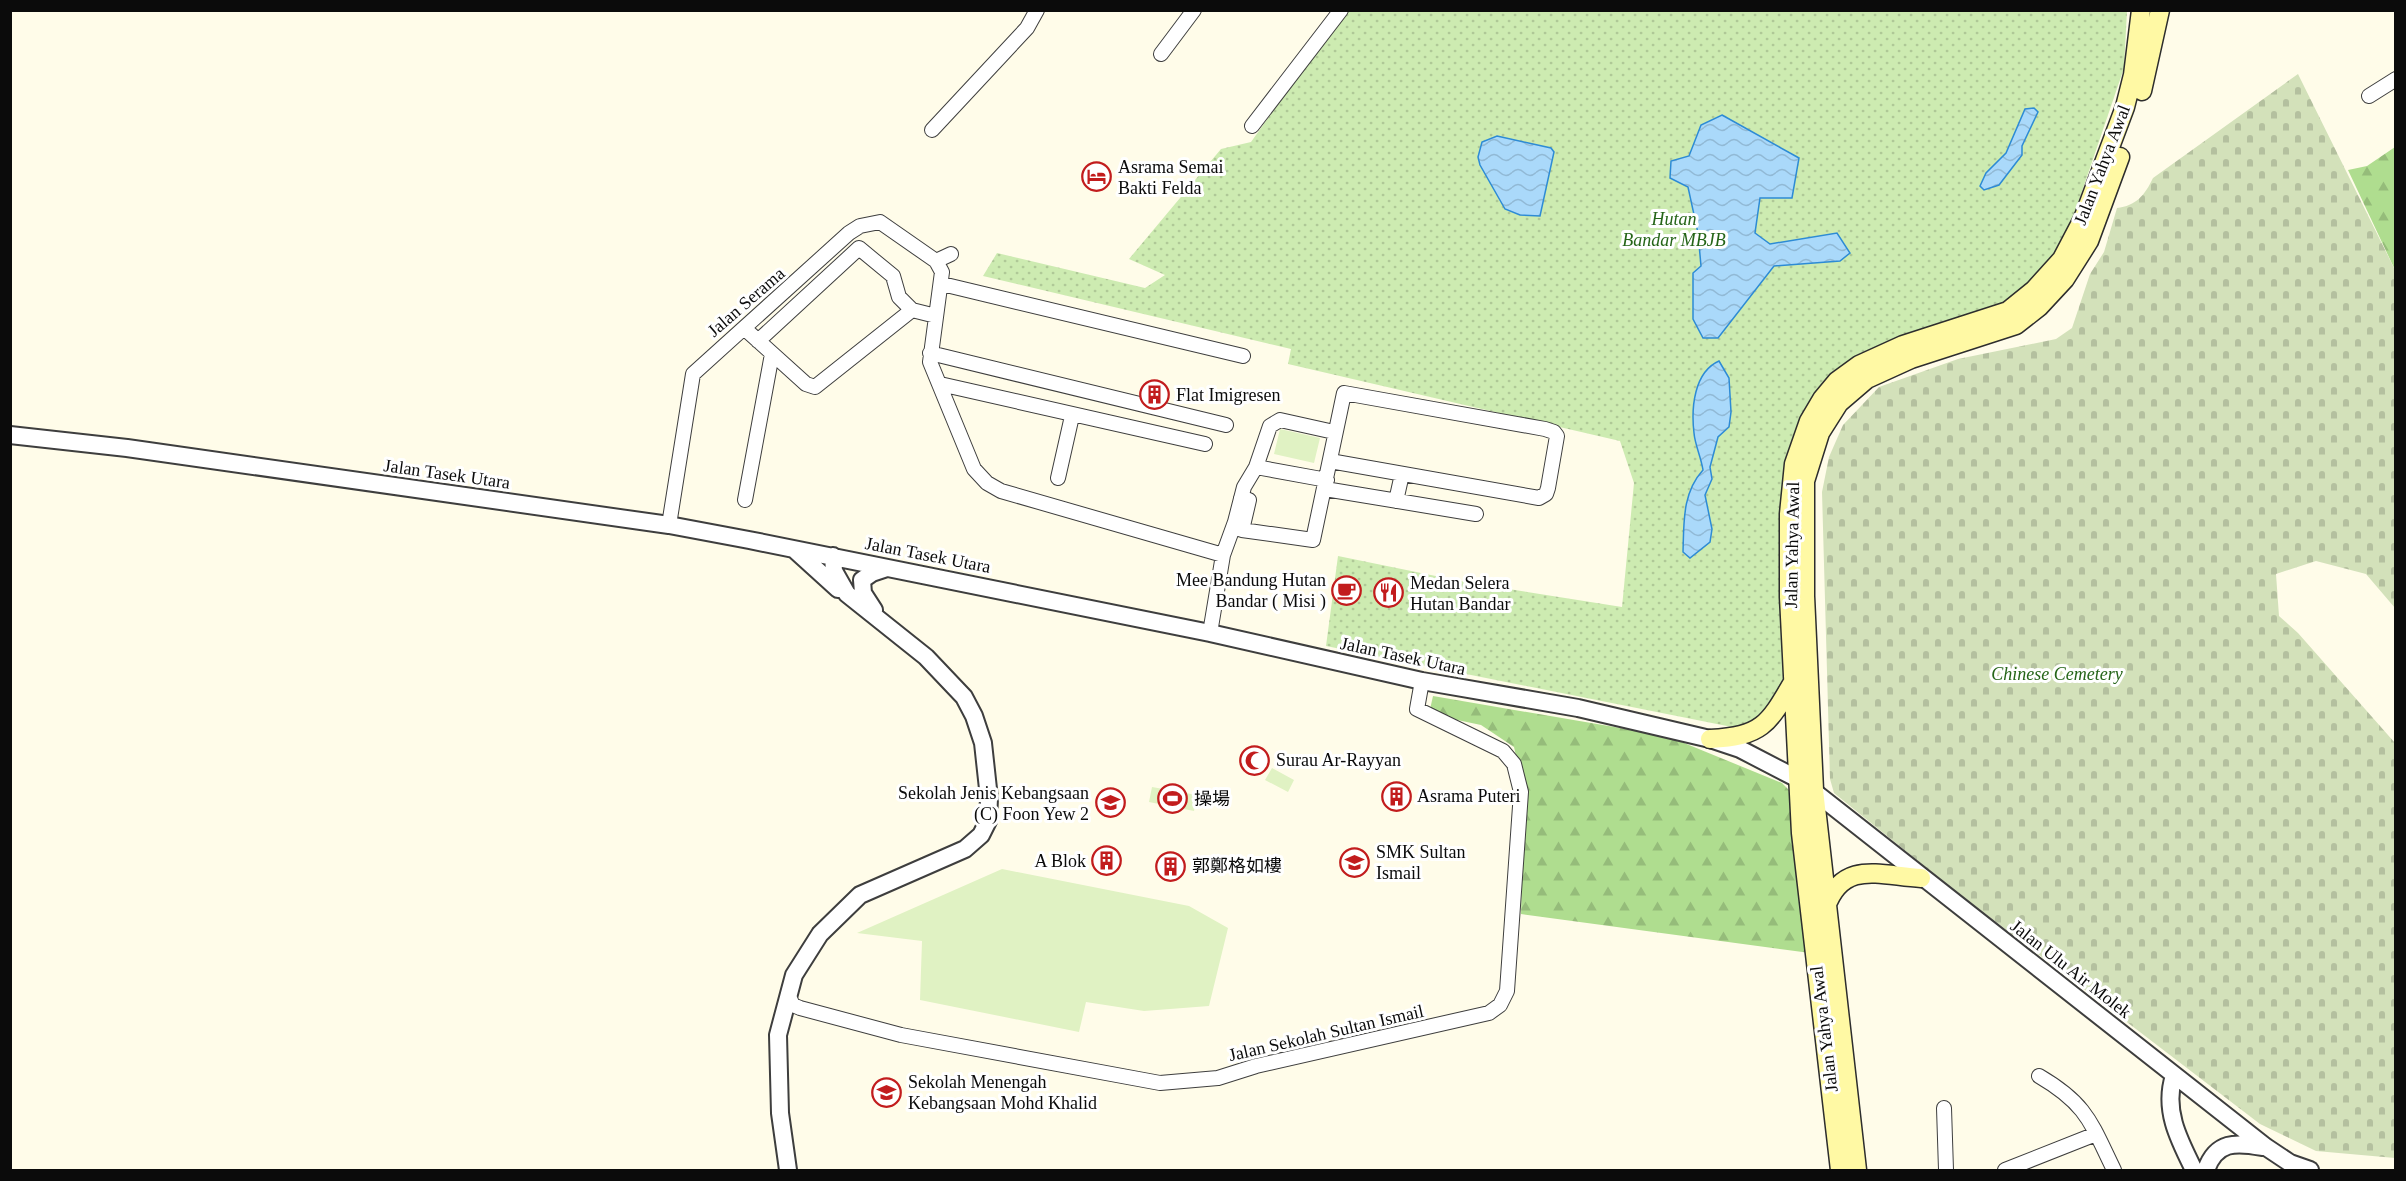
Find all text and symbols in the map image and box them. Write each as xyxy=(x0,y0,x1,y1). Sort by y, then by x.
street label: Jalan Yahya Awal xyxy=(2070,102,2134,228)
place label: Asrama Semai Bakti Felda xyxy=(1118,157,1223,198)
hotel icon: Asrama Semai Bakti Felda xyxy=(1081,161,1113,193)
park label: Hutan Bandar MBJB xyxy=(1622,209,1726,250)
street label: Jalan Serama xyxy=(703,263,789,341)
building icon: Flat Imigresen xyxy=(1139,379,1171,411)
place label: Flat Imigresen xyxy=(1176,385,1280,405)
street label: Jalan Tasek Utara xyxy=(383,455,511,493)
street label: Jalan Yahya Awal xyxy=(1781,481,1803,609)
street label: Jalan Tasek Utara xyxy=(864,533,992,577)
place label: Mee Bandung Hutan Bandar ( Misi ) xyxy=(1176,570,1326,612)
place label: Medan Selera Hutan Bandar xyxy=(1410,573,1510,614)
cafe icon: Mee Bandung Hutan Bandar ( Misi ) xyxy=(1331,574,1363,606)
restaurant icon: Medan Selera Hutan Bandar xyxy=(1373,577,1405,609)
street label: Jalan Tasek Utara xyxy=(1339,633,1467,679)
park label: Chinese Cemetery xyxy=(1991,664,2123,684)
mosque icon: Surau Ar-Rayyan xyxy=(1239,744,1271,776)
place label: Surau Ar-Rayyan xyxy=(1276,750,1401,770)
building icon: Asrama Puteri xyxy=(1380,780,1412,812)
place label: Sekolah Jenis Kebangsaan (C) Foon Yew 2 xyxy=(898,783,1089,825)
sports icon: 操場 xyxy=(1157,783,1189,815)
place label: Asrama Puteri xyxy=(1417,786,1520,806)
school or university icon: Sekolah Jenis Kebangsaan (C) Foon Yew 2 xyxy=(1094,787,1126,819)
place label: 操場 xyxy=(1194,789,1230,809)
place label: SMK Sultan Ismail xyxy=(1376,842,1466,883)
building icon: A Blok xyxy=(1091,845,1123,877)
school or university icon: SMK Sultan Ismail xyxy=(1339,846,1371,878)
building icon: 郭鄭格如樓 xyxy=(1155,850,1187,882)
place label: A Blok xyxy=(1034,851,1086,871)
place label: 郭鄭格如樓 xyxy=(1192,856,1282,876)
street label: Jalan Ulu Air Molek xyxy=(2007,916,2135,1022)
street label: Jalan Yahya Awal xyxy=(1806,965,1842,1093)
street label: Jalan Sekolah Sultan Ismail xyxy=(1227,1001,1425,1065)
place label: Sekolah Menengah Kebangsaan Mohd Khalid xyxy=(908,1072,1097,1113)
school or university icon: Sekolah Menengah Kebangsaan Mohd Khalid xyxy=(871,1076,903,1108)

